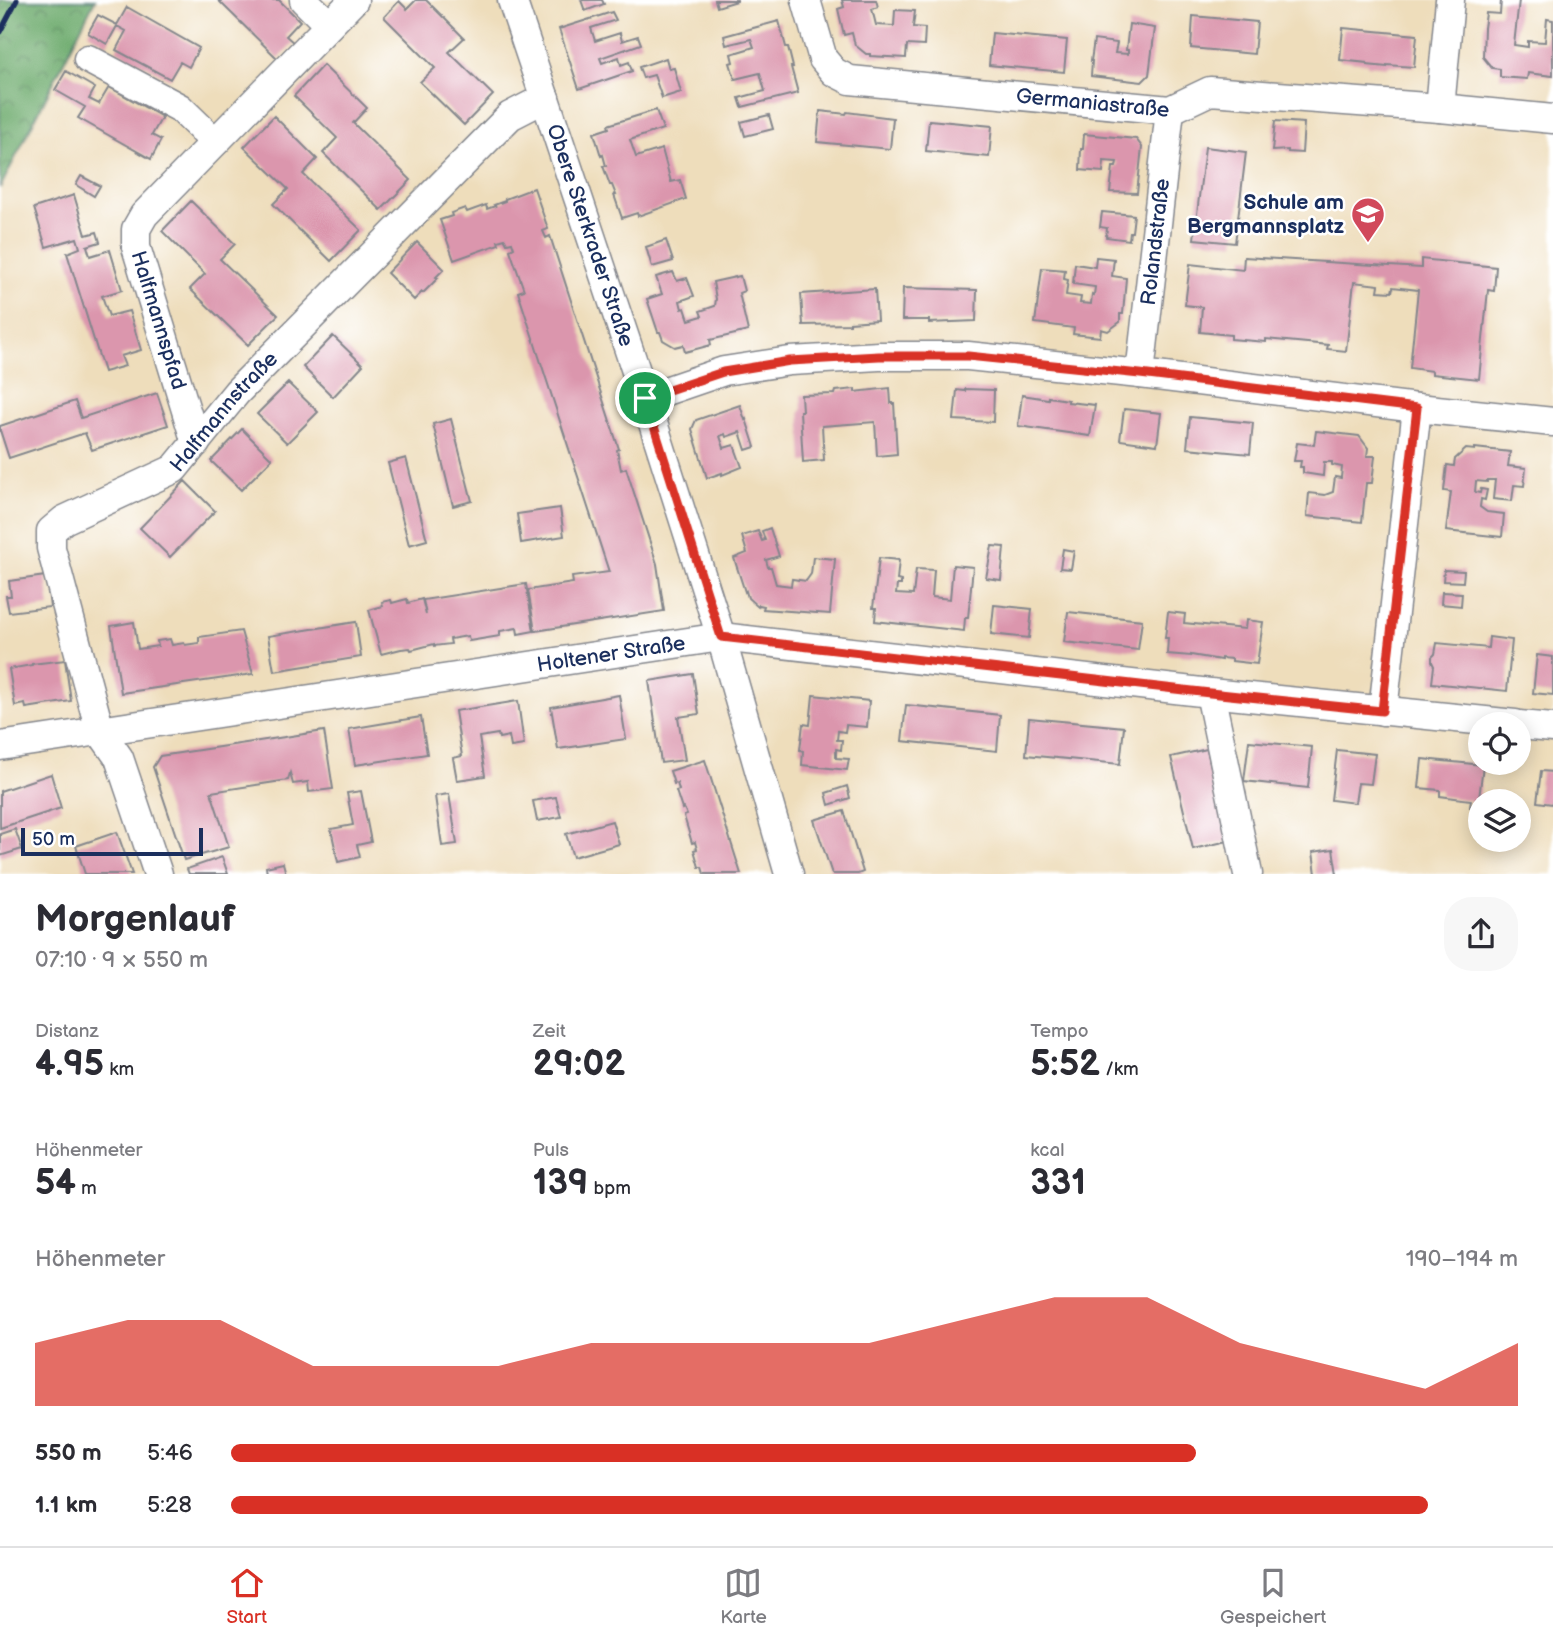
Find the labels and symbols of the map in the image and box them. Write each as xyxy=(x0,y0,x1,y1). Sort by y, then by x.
street label: Germaniastraße xyxy=(1015,84,1170,123)
street label: Obere Sterkrader Straße xyxy=(541,121,639,350)
street label: Rolandstraße xyxy=(1136,177,1175,307)
place label: Schule am Bergmannsplatz xyxy=(1187,190,1344,239)
school or university icon: Schule am Bergmannsplatz xyxy=(1349,195,1387,244)
street label: Halfmannspfad xyxy=(126,248,191,392)
street label: Halfmannstraße xyxy=(165,346,283,477)
pin xyxy=(615,368,675,428)
street label: Holtener Straße xyxy=(535,631,687,678)
scale bar xyxy=(21,825,203,857)

